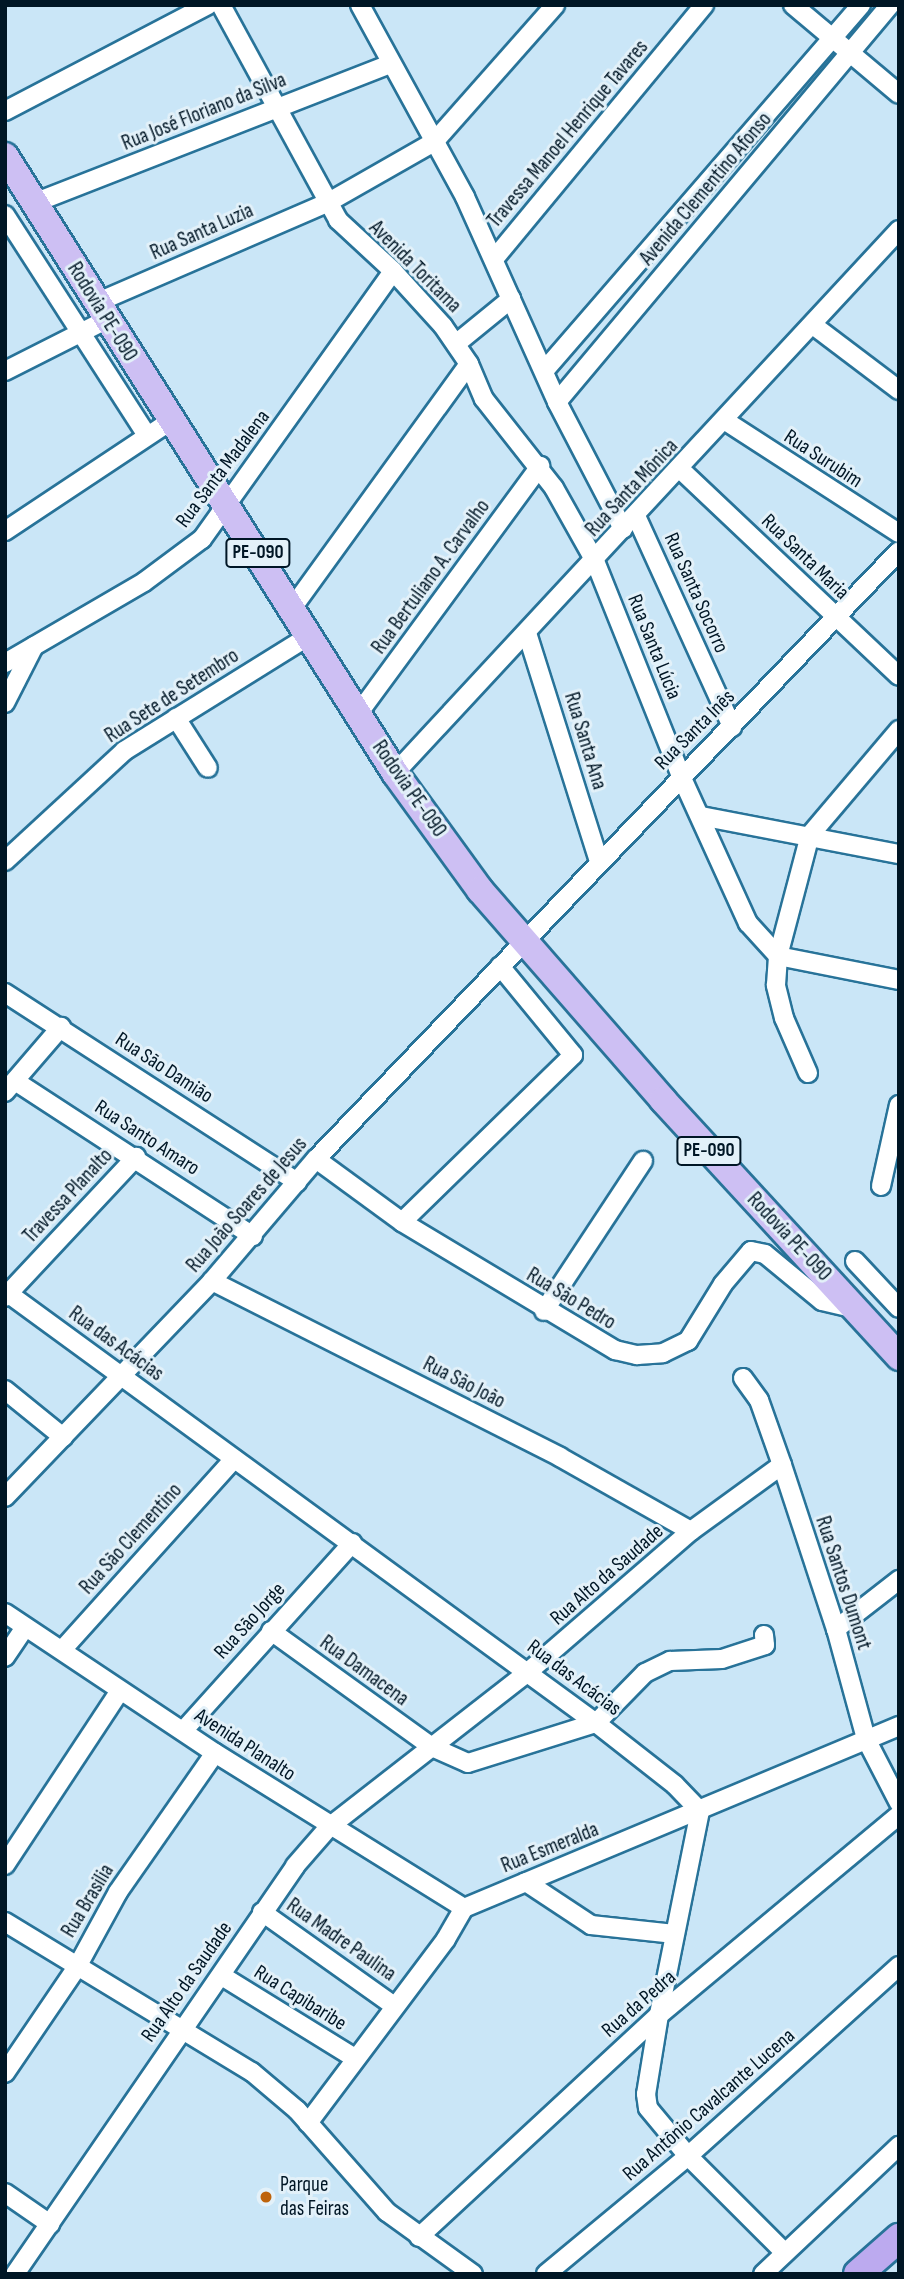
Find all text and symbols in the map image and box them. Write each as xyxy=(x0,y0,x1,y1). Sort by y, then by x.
street label: Travessa Manoel Henrique Tavares xyxy=(482,35,654,233)
street label: Rua José Floriano da Silva xyxy=(118,68,290,156)
street label: Avenida Clementino Afonso xyxy=(635,107,777,271)
street label: Rua Santa Luzia xyxy=(147,198,257,266)
street label: Avenida Toritama xyxy=(364,216,466,318)
street label: Rodovia PE-090 xyxy=(62,258,142,366)
street label: Rua Santa Madalena xyxy=(171,405,275,533)
street label: Rua Surubim xyxy=(779,424,867,494)
street label: Rua Santa Mônica xyxy=(580,434,684,542)
street label: Rua Bertuliano A. Carvalho xyxy=(367,495,495,659)
street label: Rua Santa Maria xyxy=(756,509,854,605)
street label: Rua Santa Socorro xyxy=(658,529,734,657)
road number: PE-090 xyxy=(225,538,291,568)
street label: Rua Santa Lúcia xyxy=(622,591,686,703)
street label: Rua Sete de Setembro xyxy=(100,643,244,749)
street label: Rua Santa Inês xyxy=(650,685,740,775)
street label: Rua Santa Ana xyxy=(558,689,612,793)
street label: Rodovia PE-090 xyxy=(367,736,451,842)
street label: Rua São Damião xyxy=(110,1027,218,1109)
street label: Rua Santo Amaro xyxy=(90,1095,204,1181)
street label: Rua João Soares de Jesus xyxy=(181,1132,313,1278)
road number: PE-090 xyxy=(676,1135,742,1166)
street label: Travessa Planalto xyxy=(18,1144,118,1248)
street label: Rodovia PE-090 xyxy=(742,1187,836,1287)
street label: Rua São Pedro xyxy=(522,1263,620,1335)
street label: Rua das Acácias xyxy=(64,1301,168,1387)
street label: Rua São João xyxy=(419,1352,509,1414)
street label: Rua São Clementino xyxy=(75,1478,187,1600)
street label: Rua Santos Dumont xyxy=(810,1513,876,1653)
street label: Rua Alto da Saudade xyxy=(545,1519,669,1631)
street label: Rua São Jorge xyxy=(209,1578,291,1664)
street label: Rua Damacena xyxy=(315,1630,413,1712)
street label: Rua das Acácias xyxy=(522,1635,626,1721)
street label: Avenida Planalto xyxy=(190,1703,300,1787)
street label: Rua Esmeralda xyxy=(498,1817,602,1879)
street label: Rua Brasilia xyxy=(56,1860,120,1942)
street label: Rua Madre Paulina xyxy=(282,1893,400,1987)
street label: Rua Alto da Saudade xyxy=(136,1917,238,2047)
street label: Rua Capibaribe xyxy=(249,1960,351,2036)
street label: Rua da Pedra xyxy=(597,1965,681,2043)
street label: Rua Antônio Cavalcante Lucena xyxy=(618,2023,800,2187)
place label: Parque das Feiras xyxy=(280,2172,349,2222)
marker: Parque das Feiras xyxy=(258,2189,274,2205)

